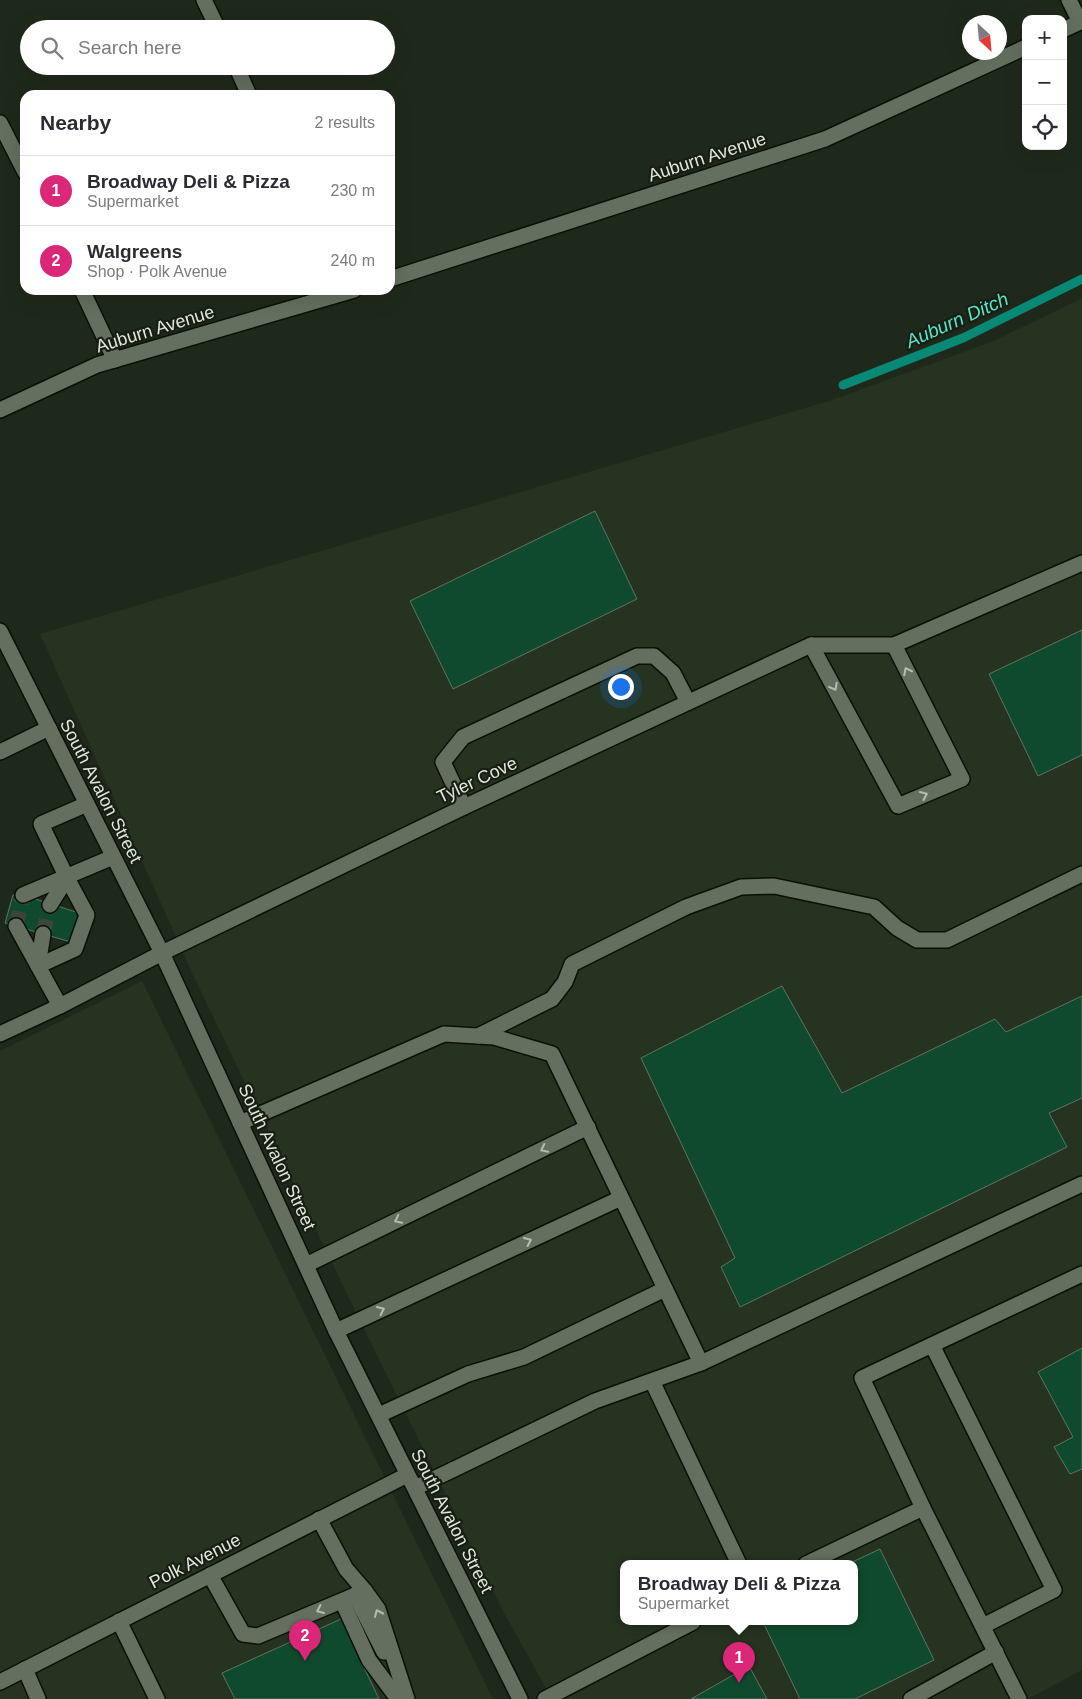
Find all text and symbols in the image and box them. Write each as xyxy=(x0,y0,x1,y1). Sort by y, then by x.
north arrow xyxy=(962,15,1007,60)
map controls xyxy=(1022,15,1067,150)
button: + xyxy=(1022,15,1067,60)
search box xyxy=(20,20,395,75)
icon: search xyxy=(38,34,66,62)
text: Search here xyxy=(78,37,182,58)
button: − xyxy=(1022,60,1067,105)
button: locate xyxy=(1022,105,1067,150)
text: Nearby xyxy=(40,111,111,134)
text: 2 results xyxy=(315,114,375,131)
street label: Auburn Avenue xyxy=(646,129,768,185)
text: Broadway Deli & Pizza xyxy=(87,171,290,192)
text: 1 xyxy=(52,182,60,199)
text: 230 m xyxy=(331,182,375,199)
text: Supermarket xyxy=(87,193,179,210)
text: Walgreens xyxy=(87,241,182,262)
text: 2 xyxy=(52,252,60,269)
text: 240 m xyxy=(331,252,375,269)
text: Shop · Polk Avenue xyxy=(87,263,227,280)
water label: Auburn Ditch xyxy=(902,288,1011,352)
street label: Auburn Avenue xyxy=(93,301,217,357)
one-way arrow xyxy=(903,667,913,676)
your location xyxy=(608,674,634,700)
one-way arrow xyxy=(828,682,838,691)
street label: South Avalon Street xyxy=(56,716,146,866)
street label: Tyler Cove xyxy=(434,753,520,807)
one-way arrow xyxy=(919,791,928,802)
street label: South Avalon Street xyxy=(234,1081,320,1233)
one-way arrow xyxy=(540,1143,549,1153)
one-way arrow xyxy=(394,1214,403,1224)
one-way arrow xyxy=(523,1237,532,1248)
one-way arrow xyxy=(376,1306,385,1317)
street label: South Avalon Street xyxy=(407,1446,497,1596)
street label: Polk Avenue xyxy=(146,1529,244,1593)
popup xyxy=(620,1560,858,1625)
text: Broadway Deli & Pizza xyxy=(638,1573,840,1594)
text: Supermarket xyxy=(638,1595,729,1612)
one-way arrow xyxy=(316,1604,325,1615)
one-way arrow xyxy=(374,1609,385,1618)
pin: 2 xyxy=(289,1620,321,1661)
pin: 1 xyxy=(723,1642,755,1683)

